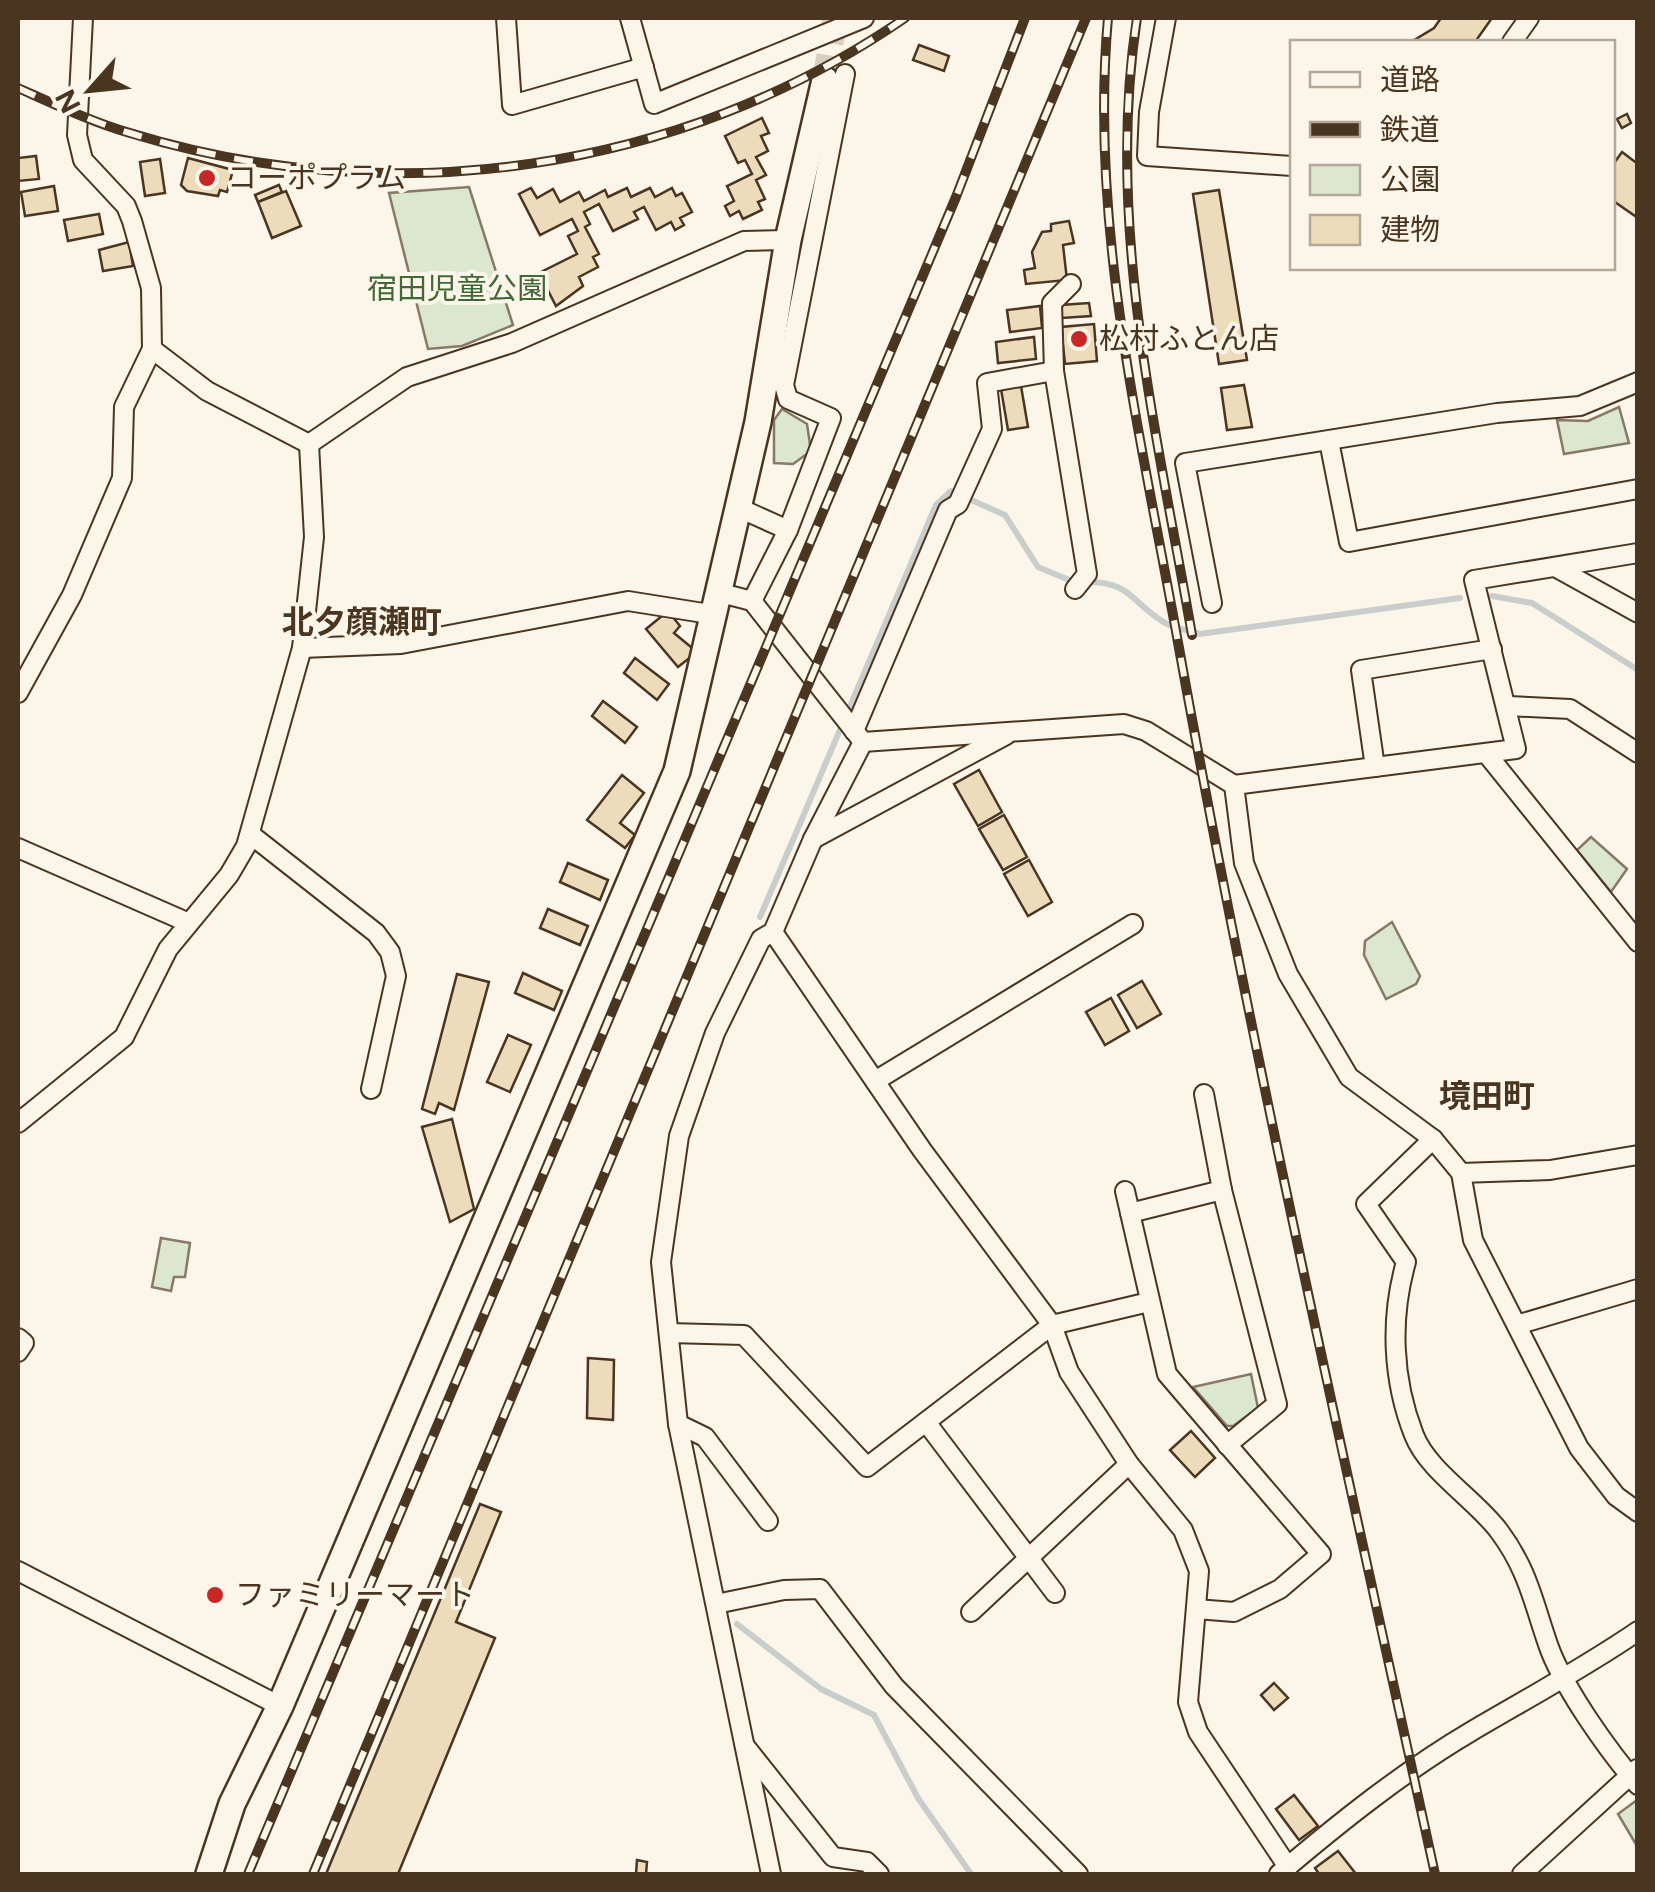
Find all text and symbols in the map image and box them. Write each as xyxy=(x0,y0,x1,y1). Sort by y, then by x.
north arrow xyxy=(40,40,140,140)
legend xyxy=(1290,40,1615,270)
text: 道路 xyxy=(1380,61,1440,98)
text: N xyxy=(48,84,88,119)
text: 鉄道 xyxy=(1380,111,1440,148)
place label: コーポプラム xyxy=(227,159,406,196)
text: 公園 xyxy=(1380,161,1440,198)
marker: コーポプラム xyxy=(196,167,218,189)
text: 建物 xyxy=(1380,211,1440,248)
park label: 宿田児童公園 xyxy=(367,270,547,307)
place label: 松村ふとん店 xyxy=(1099,320,1279,357)
marker: 松村ふとん店 xyxy=(1068,328,1090,350)
district label: 北夕顔瀬町 xyxy=(282,603,442,641)
district label: 境田町 xyxy=(1439,1077,1535,1115)
place label: ファミリーマート xyxy=(235,1576,475,1613)
marker: ファミリーマート xyxy=(204,1584,226,1606)

